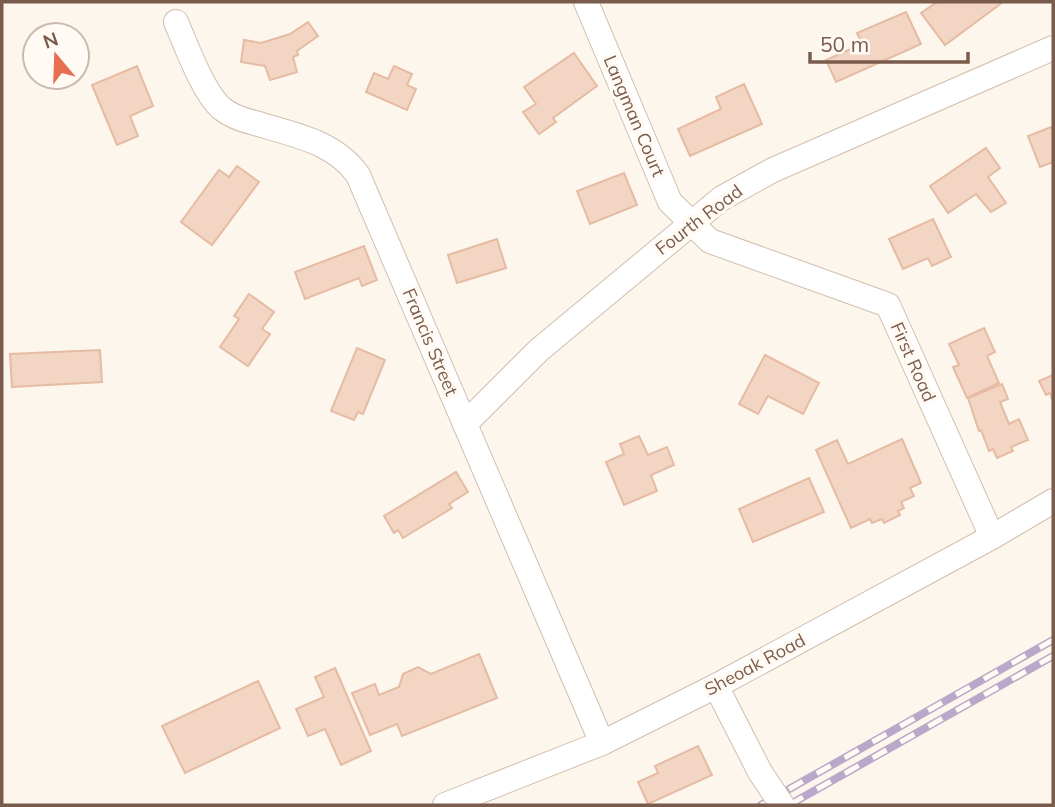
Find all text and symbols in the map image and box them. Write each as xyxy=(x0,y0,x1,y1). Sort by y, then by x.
north arrow xyxy=(21,21,91,91)
scale bar xyxy=(810,21,968,65)
text: N xyxy=(40,26,61,54)
text: 50 m xyxy=(820,31,869,57)
street label: Langman Court xyxy=(599,52,670,180)
street label: Fourth Road xyxy=(651,179,747,260)
street label: Francis Street xyxy=(398,285,463,399)
street label: First Road xyxy=(886,318,941,405)
street label: Sheoak Road xyxy=(700,628,809,701)

